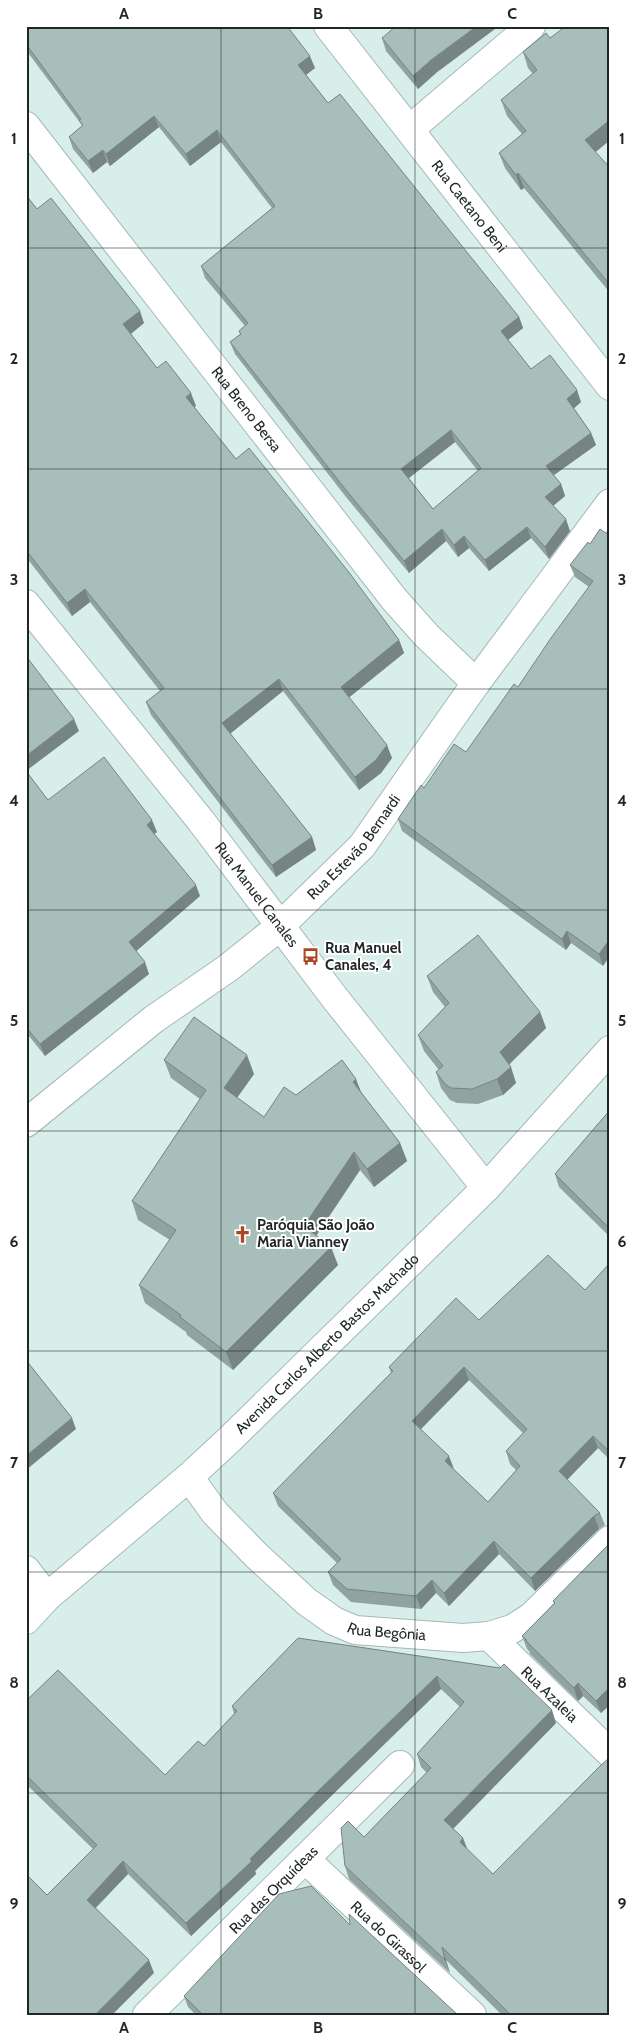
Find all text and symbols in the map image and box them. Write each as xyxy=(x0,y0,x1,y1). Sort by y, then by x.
text: A xyxy=(119,4,129,23)
text: B xyxy=(313,4,323,23)
text: C xyxy=(507,4,517,23)
text: 1 xyxy=(11,129,17,148)
text: 1 xyxy=(619,129,625,148)
street label: Rua Caetano Beni xyxy=(428,157,511,256)
text: 2 xyxy=(10,349,18,368)
text: 2 xyxy=(618,349,626,368)
street label: Rua Breno Bersa xyxy=(208,363,286,456)
text: 3 xyxy=(10,570,18,589)
text: 3 xyxy=(618,570,626,589)
text: 4 xyxy=(9,791,19,810)
street label: Rua Estevão Bernardi xyxy=(303,791,404,903)
text: 4 xyxy=(617,791,627,810)
street label: Rua Manuel Canales xyxy=(211,839,302,951)
place label: Rua Manuel Canales, 4 xyxy=(325,939,401,974)
bus stop icon: Rua Manuel Canales, 4 xyxy=(301,947,321,967)
text: 5 xyxy=(10,1011,18,1030)
text: 5 xyxy=(618,1011,626,1030)
place label: Paróquia São João Maria Vianney xyxy=(257,1216,375,1251)
church icon: Paróquia São João Maria Vianney xyxy=(233,1224,253,1244)
text: 6 xyxy=(10,1232,19,1251)
text: 6 xyxy=(618,1232,627,1251)
street label: Avenida Carlos Alberto Bastos Machado xyxy=(232,1250,423,1438)
text: 7 xyxy=(10,1453,19,1472)
text: 7 xyxy=(618,1453,627,1472)
street label: Rua Begônia xyxy=(344,1619,427,1644)
street label: Rua Azaleia xyxy=(517,1663,582,1727)
text: 8 xyxy=(9,1673,19,1692)
text: 8 xyxy=(617,1673,627,1692)
street label: Rua das Orquídeas xyxy=(226,1842,322,1938)
text: 9 xyxy=(10,1894,19,1913)
text: 9 xyxy=(618,1894,627,1913)
street label: Rua do Girassol xyxy=(347,1897,430,1977)
text: A xyxy=(119,2018,129,2037)
text: B xyxy=(313,2018,323,2037)
text: C xyxy=(507,2018,517,2037)

